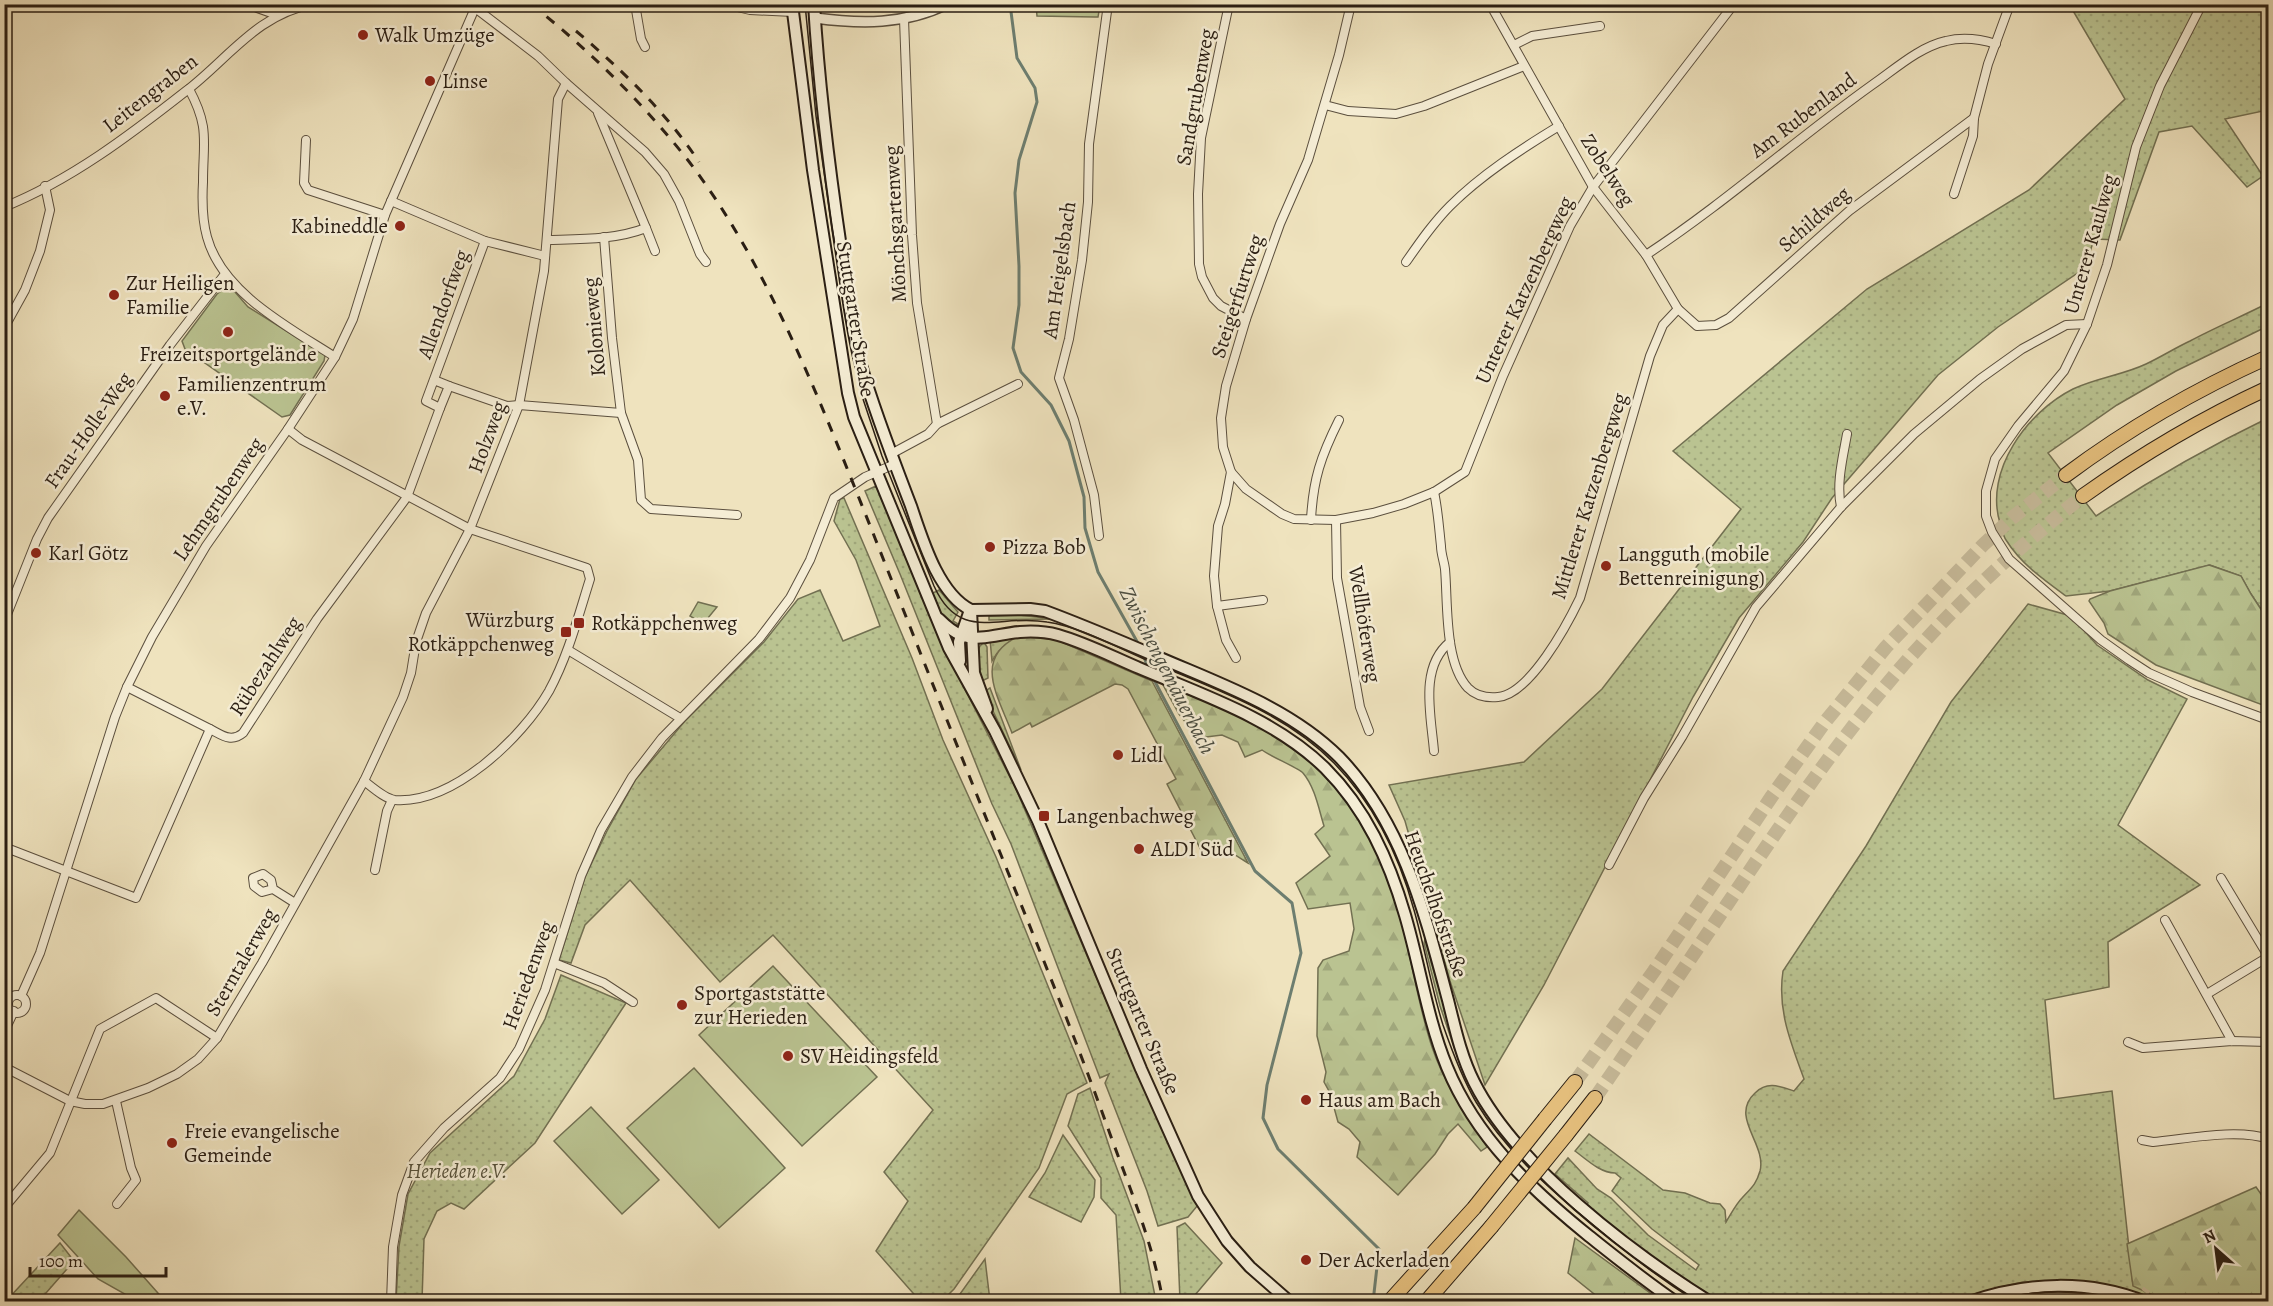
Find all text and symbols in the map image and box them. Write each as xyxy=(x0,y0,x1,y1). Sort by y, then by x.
place label: Walk Umzüge xyxy=(374,21,495,49)
street label: Sandgrubenweg xyxy=(1169,26,1221,168)
marker: Walk Umzüge xyxy=(356,28,370,42)
street label: Leitengraben xyxy=(97,47,203,139)
street label: Am Rubenland xyxy=(1743,65,1862,165)
place label: Linse xyxy=(442,67,488,95)
marker: Linse xyxy=(423,74,437,88)
street label: Zobelweg xyxy=(1574,128,1642,212)
street label: Mönchsgartenweg xyxy=(877,144,913,303)
street label: Unterer Kaulweg xyxy=(2057,170,2124,317)
street label: Schildweg xyxy=(1772,179,1857,258)
street label: Unterer Katzenbergweg xyxy=(1468,191,1580,388)
street label: Am Heigelsbach xyxy=(1035,200,1082,341)
place label: Kabineddle xyxy=(291,212,388,240)
marker: Kabineddle xyxy=(393,219,407,233)
street label: Steigerfurtweg xyxy=(1204,230,1270,362)
street label: Stuttgarter Straße xyxy=(830,239,882,399)
street label: Allendorfweg xyxy=(410,245,476,363)
place label: Zur Heiligen Familie xyxy=(126,269,235,321)
street label: Kolonieweg xyxy=(576,276,612,378)
marker: Zur Heiligen Familie xyxy=(107,288,121,302)
marker: Freizeitsportgelände xyxy=(221,325,235,339)
place label: Freizeitsportgelände xyxy=(139,340,317,368)
street label: Frau-Holle-Weg xyxy=(37,366,139,494)
place label: Familienzentrum e.V. xyxy=(177,370,326,422)
marker: Familienzentrum e.V. xyxy=(158,389,172,403)
street label: Mittlerer Katzenbergweg xyxy=(1544,389,1634,603)
street label: Holzweg xyxy=(461,397,513,477)
street label: Lehmgrubenweg xyxy=(166,431,270,567)
place label: Pizza Bob xyxy=(1002,533,1086,561)
place label: Karl Götz xyxy=(48,539,129,567)
marker: Pizza Bob xyxy=(983,540,997,554)
place label: Langguth (mobile Bettenreinigung) xyxy=(1618,540,1769,592)
marker: Karl Götz xyxy=(29,546,43,560)
marker: Langguth (mobile Bettenreinigung) xyxy=(1599,559,1613,573)
street label: Wellhöferweg xyxy=(1342,563,1388,685)
water label: Zwischengemäuerbach xyxy=(1112,581,1222,760)
place label: Würzburg Rotkäppchenweg xyxy=(408,606,554,658)
place label: Rotkäppchenweg xyxy=(591,609,738,637)
street label: Rübezahlweg xyxy=(222,610,308,721)
marker: Rotkäppchenweg xyxy=(572,616,586,630)
marker: Würzburg Rotkäppchenweg xyxy=(559,625,573,639)
place label: Lidl xyxy=(1130,741,1163,769)
marker: Lidl xyxy=(1111,748,1125,762)
place label: Langenbachweg xyxy=(1056,802,1194,830)
marker: Langenbachweg xyxy=(1037,809,1051,823)
street label: Heuchelhofstraße xyxy=(1398,827,1474,981)
place label: ALDI Süd xyxy=(1150,835,1234,863)
marker: ALDI Süd xyxy=(1132,842,1146,856)
street label: Sterntalerweg xyxy=(199,902,284,1021)
street label: Heriedenweg xyxy=(495,916,561,1033)
street label: Stuttgarter Straße xyxy=(1099,943,1187,1099)
place label: Sportgaststätte zur Herieden xyxy=(694,979,825,1031)
marker: Sportgaststätte zur Herieden xyxy=(675,998,689,1012)
place label: SV Heidingsfeld xyxy=(800,1042,940,1070)
marker: SV Heidingsfeld xyxy=(781,1049,795,1063)
place label: Haus am Bach xyxy=(1318,1086,1441,1114)
marker: Haus am Bach xyxy=(1299,1093,1313,1107)
place label: Freie evangelische Gemeinde xyxy=(184,1117,340,1169)
marker: Freie evangelische Gemeinde xyxy=(165,1136,179,1150)
park label: Herieden e.V. xyxy=(406,1157,508,1185)
north arrow xyxy=(2186,1219,2246,1279)
text: N xyxy=(2199,1224,2220,1249)
scale bar xyxy=(30,1240,166,1278)
place label: Der Ackerladen xyxy=(1318,1246,1450,1274)
text: 100 m xyxy=(39,1249,83,1273)
marker: Der Ackerladen xyxy=(1299,1253,1313,1267)

